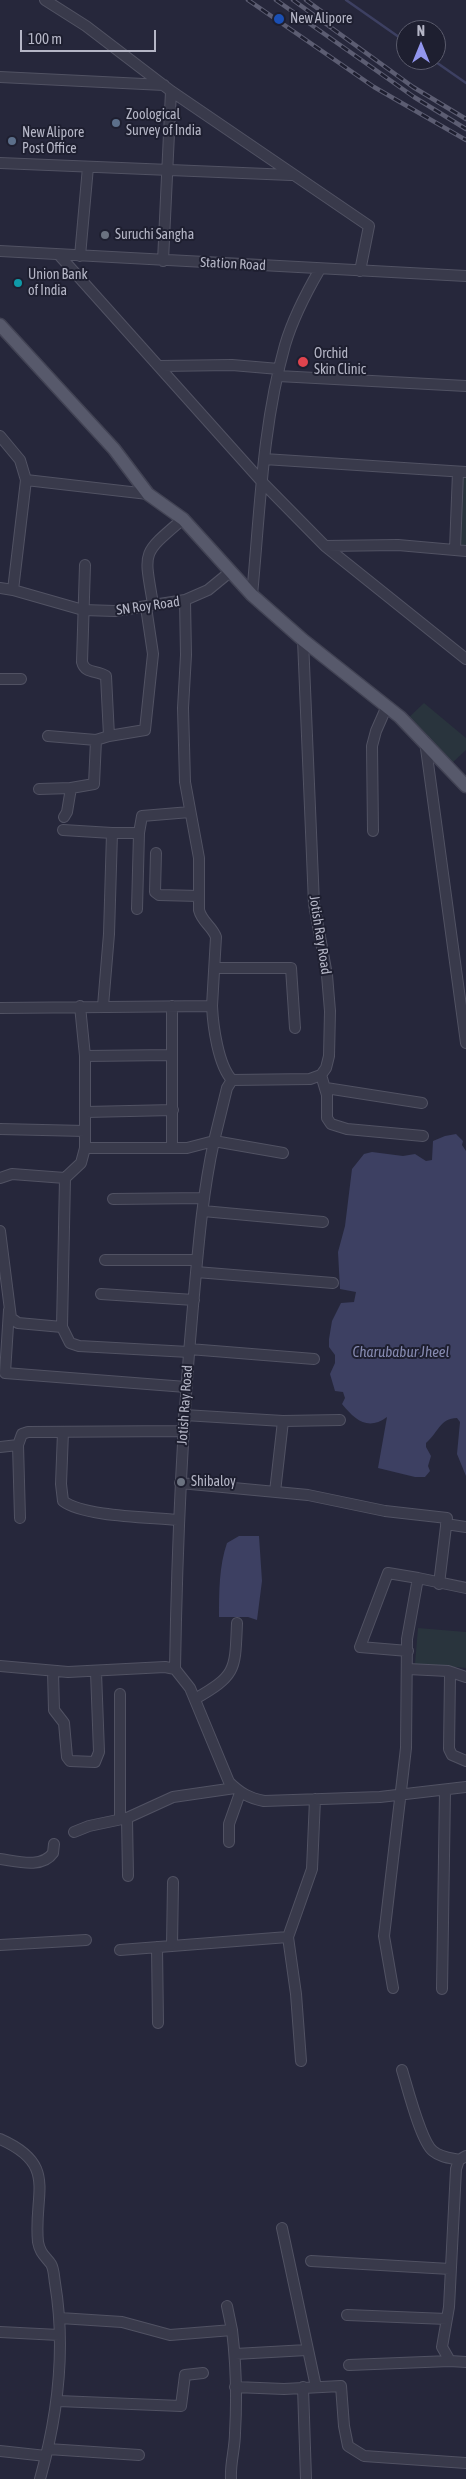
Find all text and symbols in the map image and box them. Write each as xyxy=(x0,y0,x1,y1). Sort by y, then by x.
place label: New Alipore xyxy=(290,11,352,27)
marker: New Alipore xyxy=(272,12,286,26)
scale bar xyxy=(22,20,159,52)
north arrow xyxy=(396,20,446,70)
text: N xyxy=(417,23,425,39)
text: 100 m xyxy=(28,30,62,47)
place label: Zoological Survey of India xyxy=(126,107,201,140)
marker: Zoological Survey of India xyxy=(110,117,122,129)
place label: New Alipore Post Office xyxy=(22,125,84,158)
marker: New Alipore Post Office xyxy=(6,135,18,147)
place label: Suruchi Sangha xyxy=(115,227,194,243)
marker: Suruchi Sangha xyxy=(99,229,111,241)
street label: Station Road xyxy=(200,254,266,274)
place label: Union Bank of India xyxy=(28,267,88,300)
marker: Union Bank of India xyxy=(12,277,24,289)
place label: Orchid Skin Clinic xyxy=(314,346,366,378)
marker: Orchid Skin Clinic xyxy=(296,355,310,369)
street label: SN Roy Road xyxy=(115,593,181,619)
street label: Jotish Ray Road xyxy=(305,894,335,976)
water label: Charubabur Jheel xyxy=(353,1343,449,1361)
street label: Jotish Ray Road xyxy=(174,1365,196,1445)
place label: Shibaloy xyxy=(191,1474,236,1490)
marker: Shibaloy xyxy=(175,1476,187,1488)

